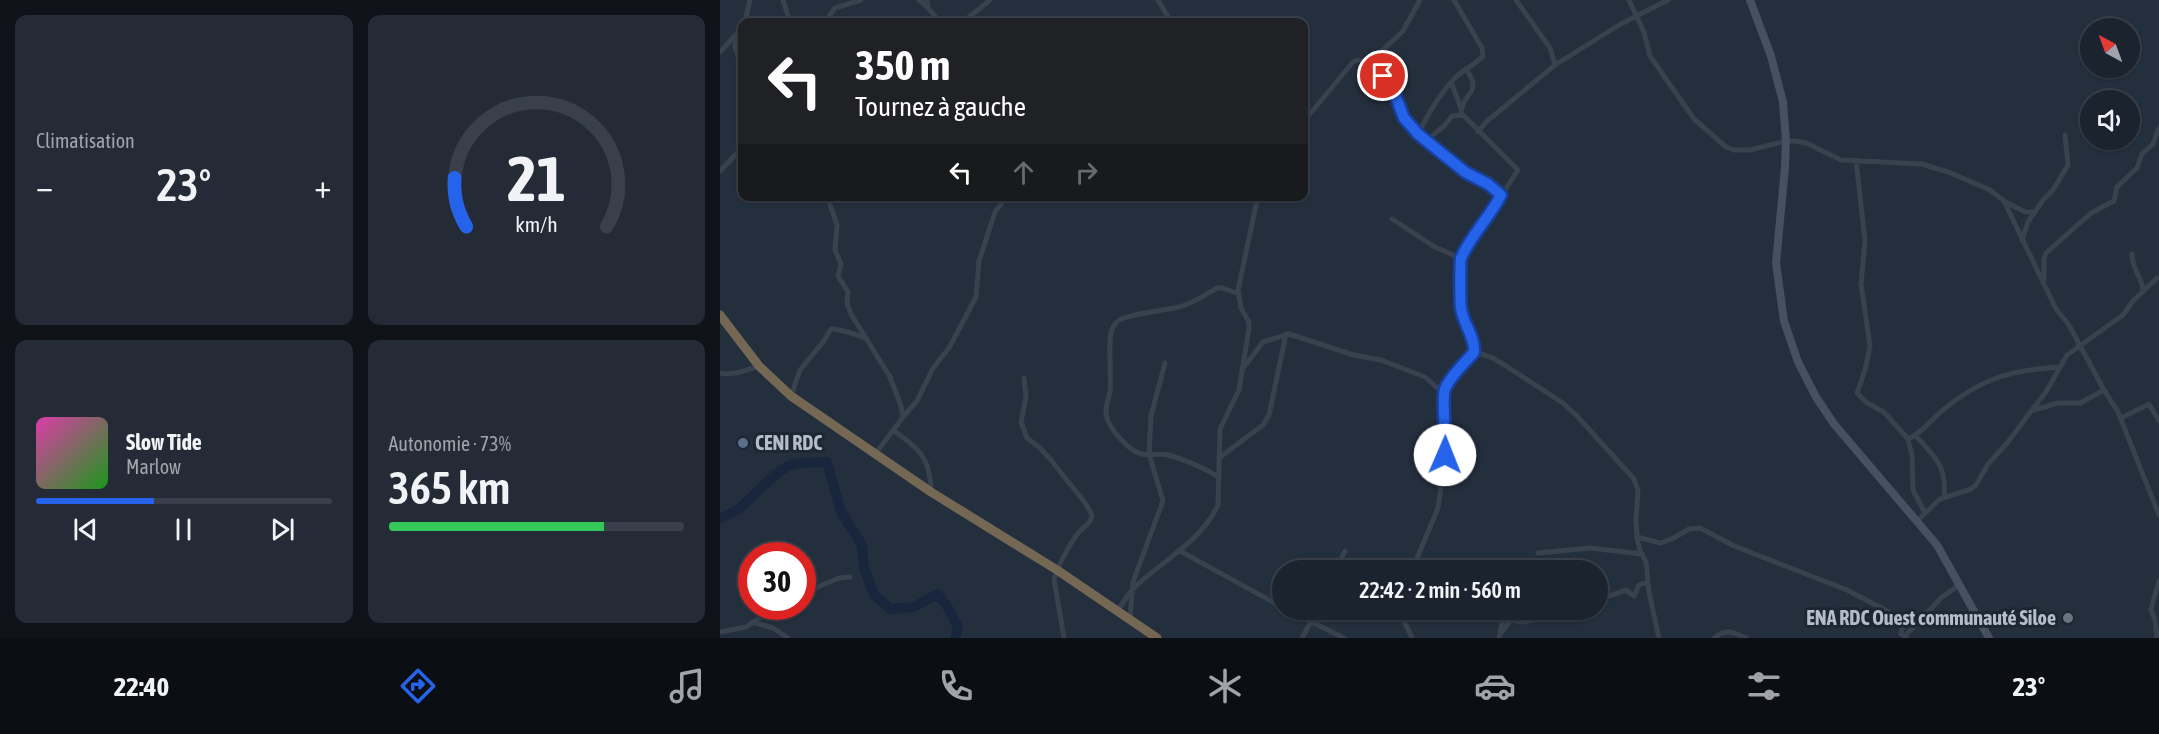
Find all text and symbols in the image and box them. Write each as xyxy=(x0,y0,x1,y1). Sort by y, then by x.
north arrow xyxy=(2080,18,2140,78)
map controls xyxy=(2080,18,2140,150)
text: 350 m xyxy=(855,41,950,89)
icon: left xyxy=(756,42,834,120)
pin xyxy=(1357,50,1408,101)
icon: arrive xyxy=(1366,59,1399,92)
button: sound xyxy=(2080,90,2140,150)
text: Tournez à gauche xyxy=(855,91,1026,122)
text: Climatisation xyxy=(36,129,135,152)
text: 21 xyxy=(507,143,566,214)
icon: left xyxy=(944,156,977,189)
icon: ahead xyxy=(1007,156,1040,189)
icon: right xyxy=(1070,156,1103,189)
text: 23° xyxy=(156,159,211,211)
text: − xyxy=(36,167,53,205)
text: + xyxy=(314,167,331,205)
text: km/h xyxy=(515,212,558,237)
position arrow xyxy=(1413,423,1477,487)
text: Slow Tide xyxy=(126,429,202,455)
place label: CENI RDC xyxy=(755,431,822,454)
text: Autonomie · 73% xyxy=(389,432,511,455)
marker: CENI RDC xyxy=(736,436,750,450)
text: Marlow xyxy=(126,455,181,478)
text: 365 km xyxy=(389,462,510,514)
icon: previous xyxy=(69,513,102,546)
icon: pause xyxy=(167,513,200,546)
icon: next xyxy=(266,513,299,546)
speed limit sign: 30 xyxy=(738,542,816,620)
text: 22:42 · 2 min · 560 m xyxy=(1359,577,1521,603)
place label: ENA RDC Ouest communauté Siloe xyxy=(1806,606,2056,629)
marker: ENA RDC Ouest communauté Siloe xyxy=(2061,611,2075,625)
icon: directions xyxy=(397,665,439,707)
icon: music xyxy=(666,665,708,707)
icon: phone xyxy=(935,665,977,707)
icon: climate xyxy=(1204,665,1246,707)
icon: car xyxy=(1474,665,1516,707)
icon: filters xyxy=(1743,665,1785,707)
text: 22:40 xyxy=(114,671,169,702)
text: 23° xyxy=(2012,671,2045,702)

